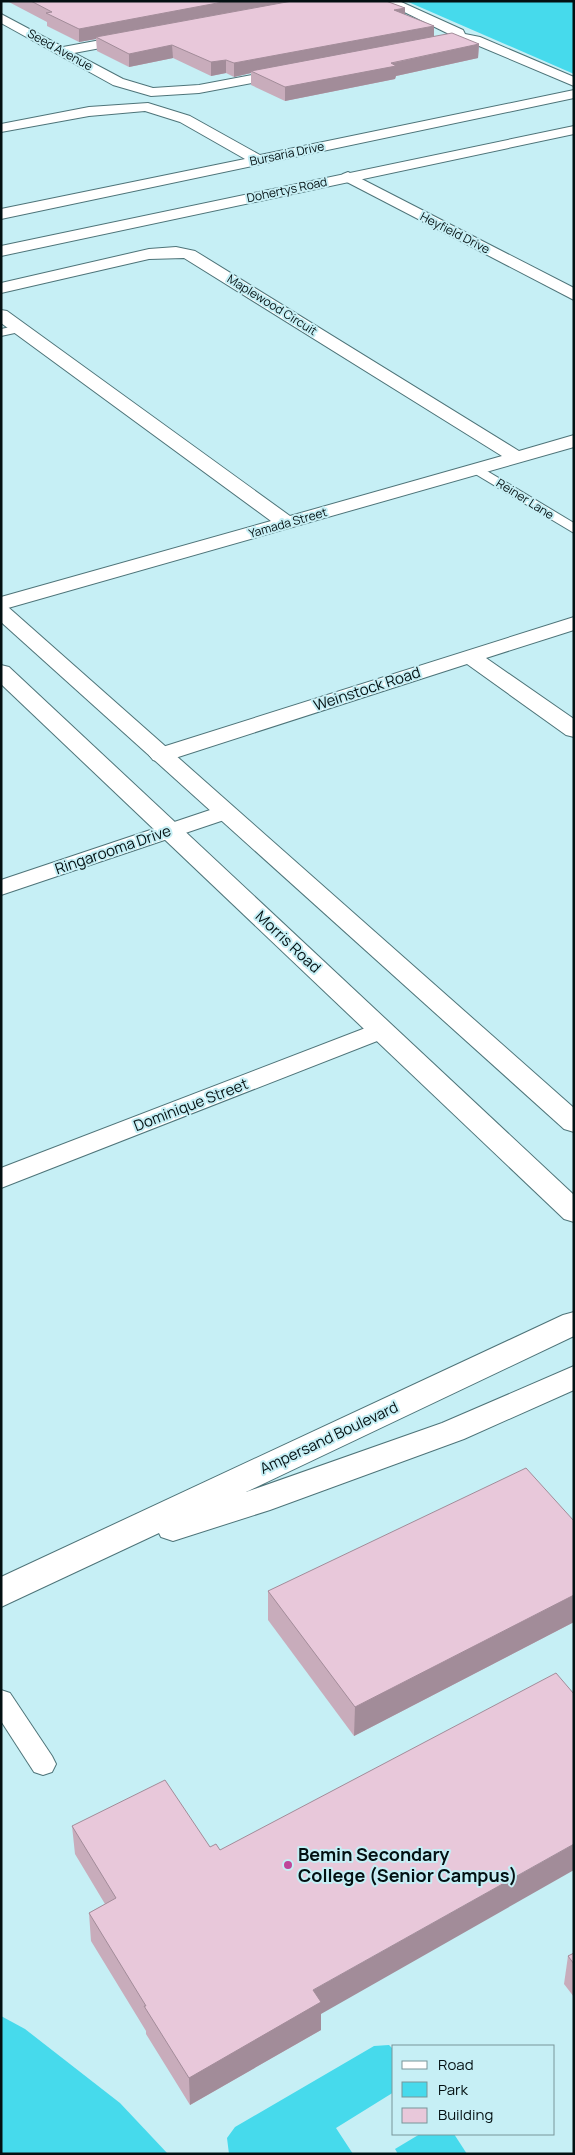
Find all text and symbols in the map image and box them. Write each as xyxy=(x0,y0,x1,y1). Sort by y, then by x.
street label: Seed Avenue xyxy=(25,25,96,74)
street label: Bursaria Drive xyxy=(248,137,326,170)
street label: Dohertys Road xyxy=(245,173,329,206)
street label: Heyfield Drive xyxy=(417,208,493,257)
street label: Maplewood Circuit xyxy=(224,270,321,339)
street label: Reiner Lane xyxy=(493,474,557,523)
street label: Yamada Street xyxy=(247,503,329,542)
street label: Weinstock Road xyxy=(311,661,423,716)
street label: Ringarooma Drive xyxy=(52,820,174,879)
street label: Morris Road xyxy=(251,906,326,977)
street label: Dominique Street xyxy=(130,1073,251,1136)
street label: Ampersand Boulevard xyxy=(256,1396,401,1479)
place label: Bemin Secondary College (Senior Campus) xyxy=(298,1842,517,1887)
marker: Bemin Secondary College (Senior Campus) xyxy=(282,1859,294,1871)
legend xyxy=(392,2045,555,2135)
text: Road xyxy=(438,2054,474,2075)
text: Park xyxy=(438,2079,468,2100)
text: Building xyxy=(438,2104,493,2125)

